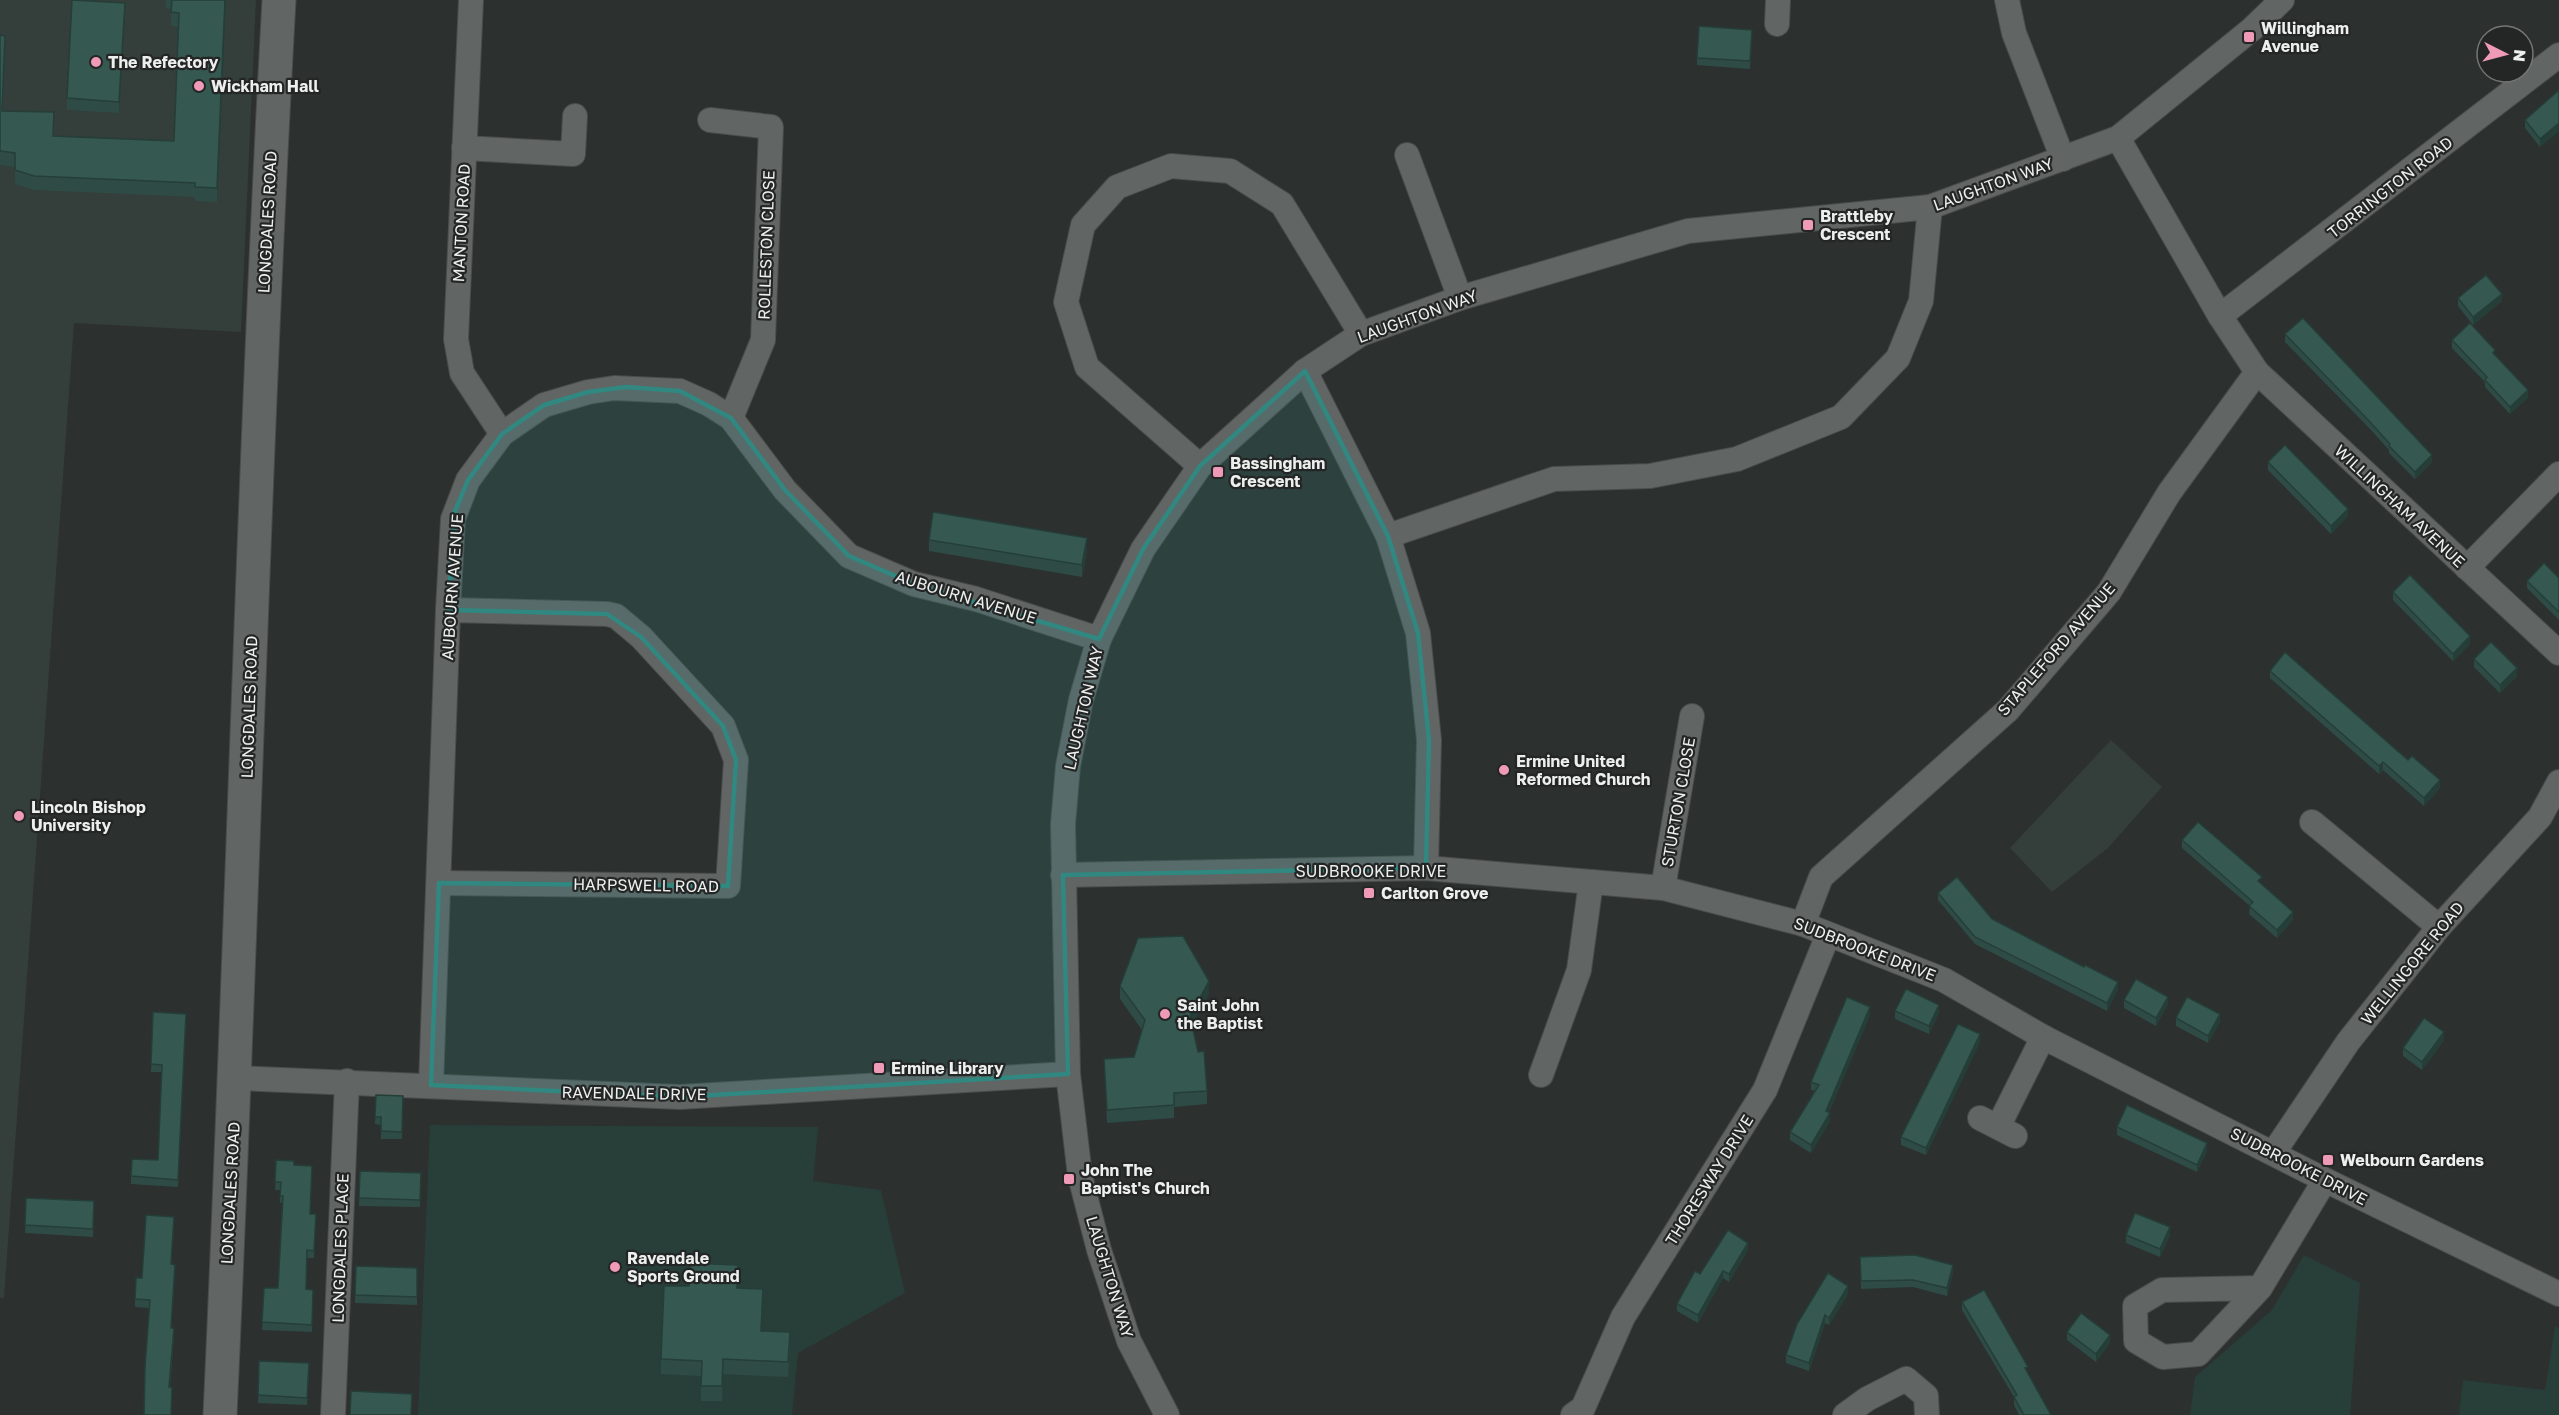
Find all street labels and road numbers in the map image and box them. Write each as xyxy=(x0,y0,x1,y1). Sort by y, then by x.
street label: TORRINGTON ROAD xyxy=(2323,132,2457,242)
street label: LONGDALES ROAD xyxy=(253,150,281,294)
street label: LAUGHTON WAY xyxy=(1930,153,2056,215)
street label: MANTON ROAD xyxy=(448,163,474,283)
street label: ROLLESTON CLOSE xyxy=(753,170,779,320)
street label: LAUGHTON WAY xyxy=(1354,285,1480,347)
street label: WILLINGHAM AVENUE xyxy=(2331,440,2469,572)
street label: AUBOURN AVENUE xyxy=(437,513,467,661)
street label: AUBOURN AVENUE xyxy=(893,566,1039,628)
street label: STAPLEFORD AVENUE xyxy=(1993,578,2119,720)
street label: LONGDALES ROAD xyxy=(237,635,261,779)
street label: LAUGHTON WAY xyxy=(1059,643,1107,772)
street label: STURTON CLOSE xyxy=(1657,736,1699,868)
street label: SUDBROOKE DRIVE xyxy=(1296,861,1446,881)
street label: HARPSWELL ROAD xyxy=(573,874,719,896)
street label: WELLINGORE ROAD xyxy=(2356,897,2468,1029)
street label: SUDBROOKE DRIVE xyxy=(1791,913,1939,985)
street label: RAVENDALE DRIVE xyxy=(561,1082,707,1104)
street label: THORESWAY DRIVE xyxy=(1661,1111,1757,1249)
street label: LONGDALES ROAD xyxy=(216,1121,244,1265)
street label: SUDBROOKE DRIVE xyxy=(2227,1123,2371,1209)
street label: LONGDALES PLACE xyxy=(327,1173,353,1323)
street label: LAUGHTON WAY xyxy=(1082,1214,1138,1341)

